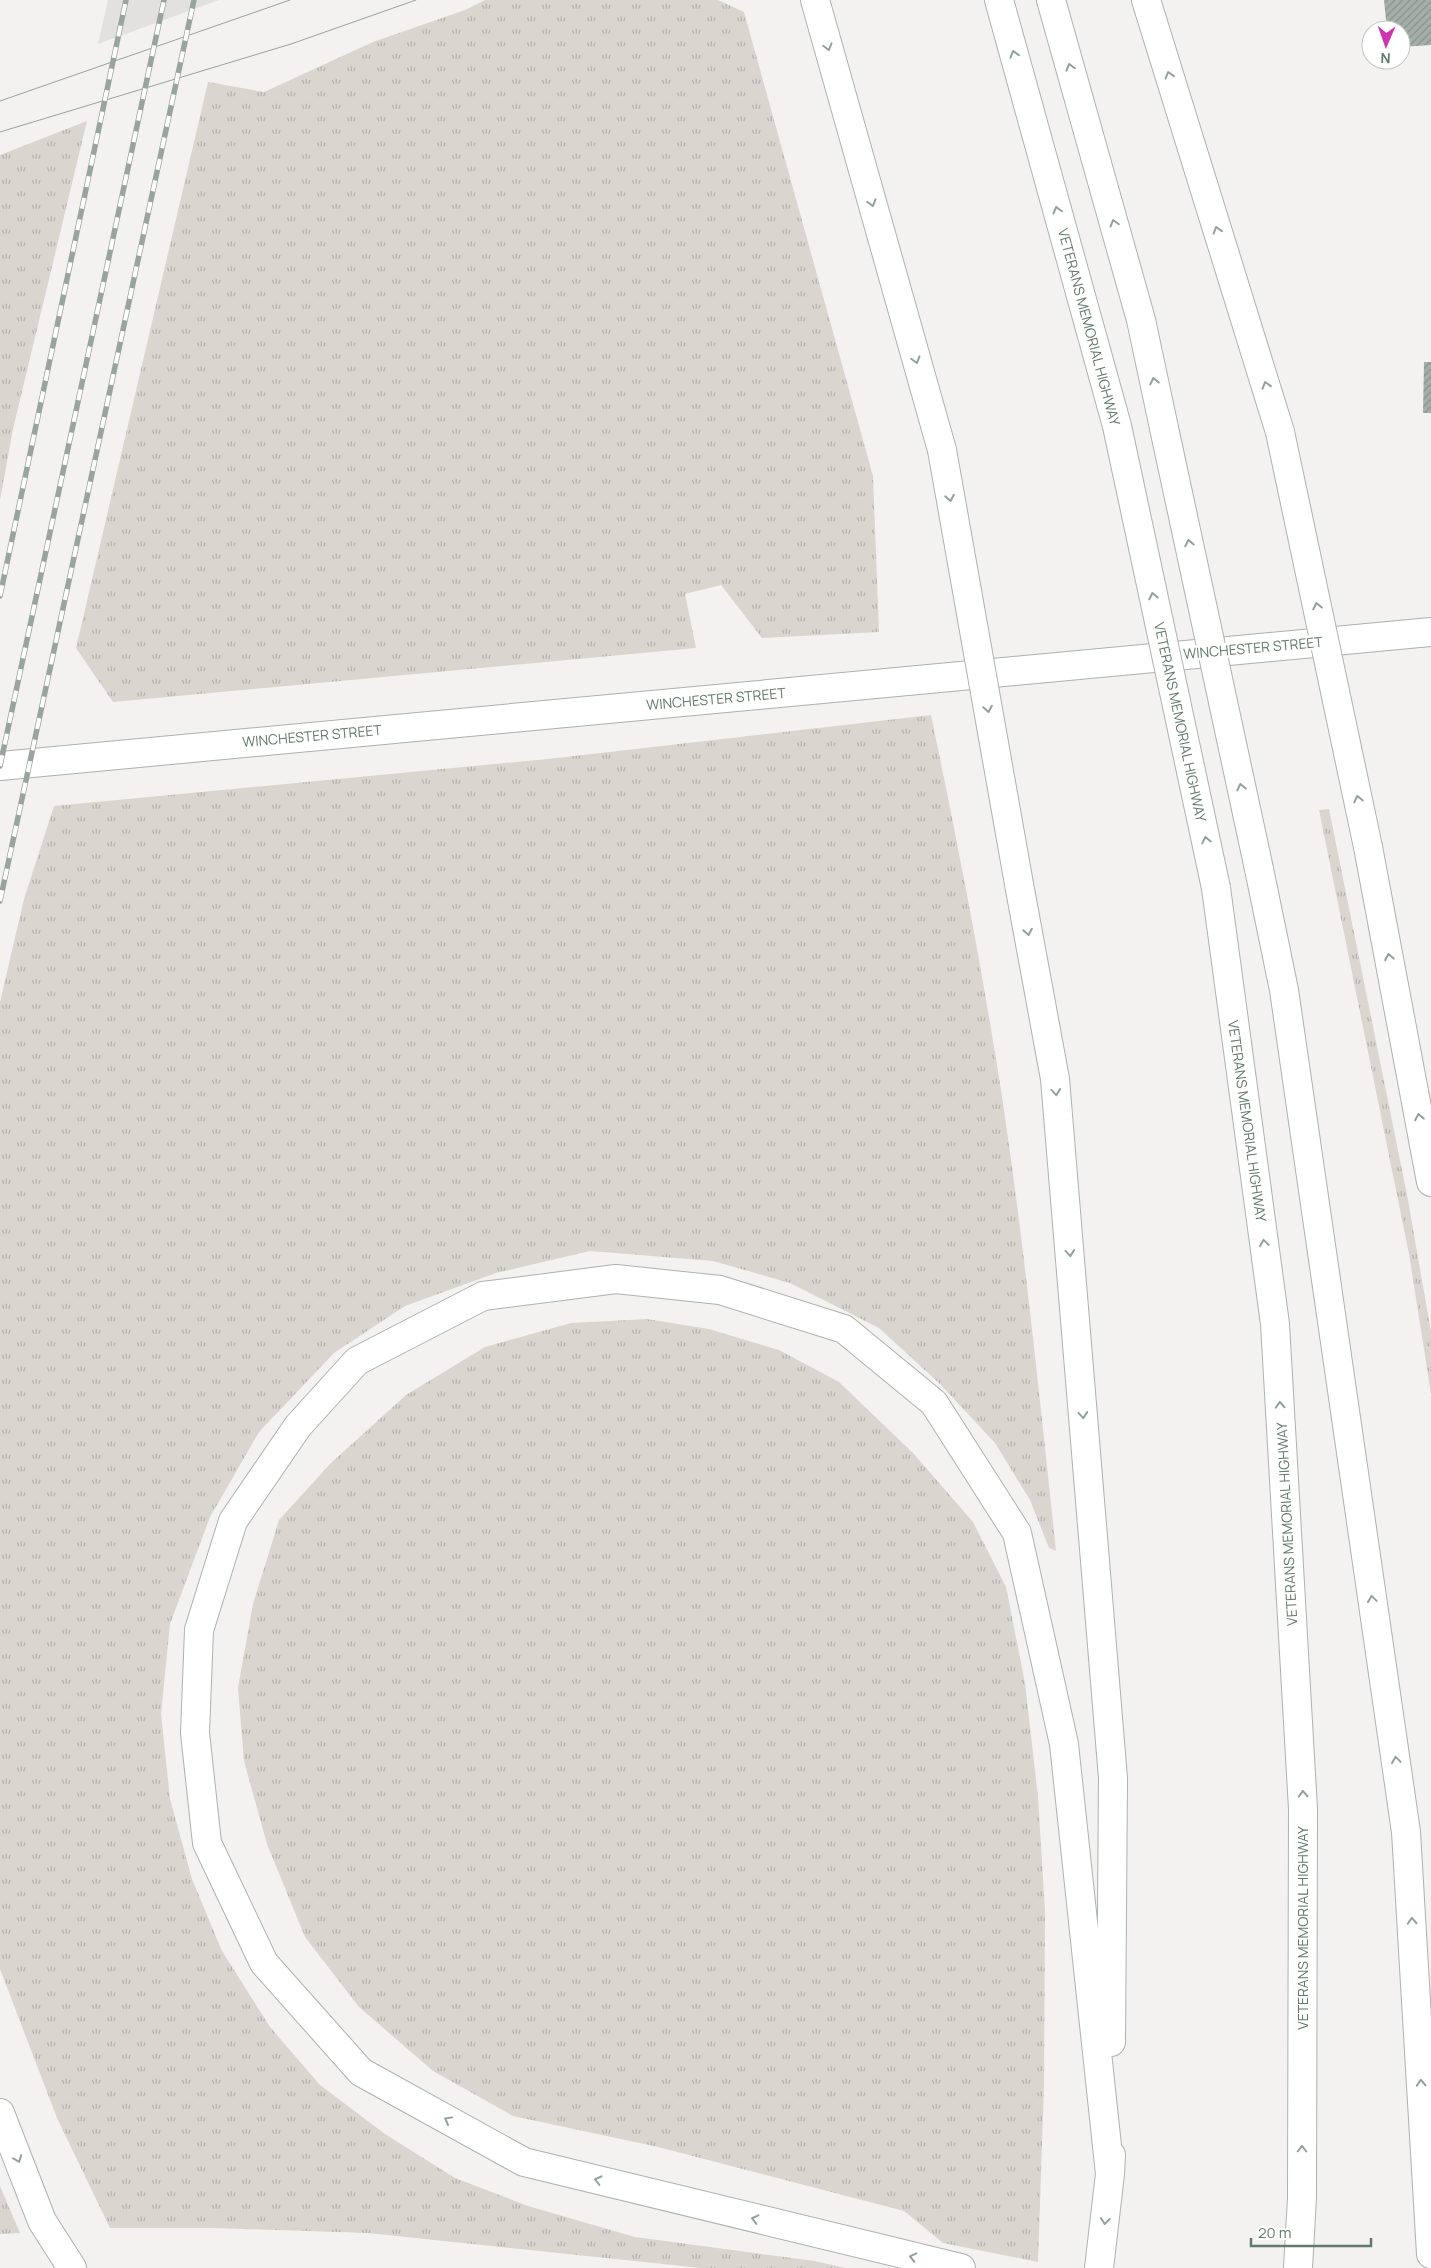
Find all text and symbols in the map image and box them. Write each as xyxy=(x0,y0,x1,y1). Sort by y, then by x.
north arrow xyxy=(1361,20,1411,70)
one-way arrow xyxy=(822,42,832,50)
text: N xyxy=(1380,49,1391,68)
one-way arrow xyxy=(1009,50,1019,58)
one-way arrow xyxy=(1065,63,1075,71)
one-way arrow xyxy=(1165,71,1175,79)
one-way arrow xyxy=(866,199,877,208)
one-way arrow xyxy=(1052,206,1063,215)
one-way arrow xyxy=(1109,219,1120,228)
street label: VETERANS MEMORIAL HIGHWAY xyxy=(1054,226,1125,428)
one-way arrow xyxy=(1213,226,1223,234)
one-way arrow xyxy=(911,355,921,363)
one-way arrow xyxy=(1149,376,1160,385)
one-way arrow xyxy=(1261,381,1271,390)
one-way arrow xyxy=(945,493,955,502)
one-way arrow xyxy=(1184,539,1195,547)
one-way arrow xyxy=(1149,591,1159,600)
one-way arrow xyxy=(1312,601,1323,610)
street label: VETERANS MEMORIAL HIGHWAY xyxy=(1150,620,1211,824)
street label: WINCHESTER STREET xyxy=(1182,632,1324,663)
street label: WINCHESTER STREET xyxy=(645,683,787,714)
one-way arrow xyxy=(983,705,993,714)
street label: WINCHESTER STREET xyxy=(241,720,383,751)
one-way arrow xyxy=(1236,783,1247,792)
one-way arrow xyxy=(1353,794,1364,803)
one-way arrow xyxy=(1201,836,1212,845)
one-way arrow xyxy=(1023,927,1033,936)
one-way arrow xyxy=(1384,952,1395,961)
street label: VETERANS MEMORIAL HIGHWAY xyxy=(1224,1019,1271,1223)
one-way arrow xyxy=(1050,1088,1061,1096)
one-way arrow xyxy=(1414,1112,1424,1121)
one-way arrow xyxy=(1259,1239,1270,1247)
one-way arrow xyxy=(1064,1250,1075,1258)
one-way arrow xyxy=(1274,1400,1285,1408)
one-way arrow xyxy=(1077,1412,1088,1420)
street label: VETERANS MEMORIAL HIGHWAY xyxy=(1272,1422,1301,1626)
one-way arrow xyxy=(1368,1594,1378,1603)
one-way arrow xyxy=(1391,1755,1402,1763)
one-way arrow xyxy=(1297,1790,1308,1798)
street label: VETERANS MEMORIAL HIGHWAY xyxy=(1293,1826,1312,2030)
one-way arrow xyxy=(1406,1917,1417,1925)
one-way arrow xyxy=(1416,2079,1427,2087)
one-way arrow xyxy=(444,2116,453,2126)
one-way arrow xyxy=(1297,2145,1307,2152)
one-way arrow xyxy=(11,2154,22,2163)
one-way arrow xyxy=(593,2175,602,2186)
one-way arrow xyxy=(751,2214,760,2225)
scale bar xyxy=(1251,2216,1371,2248)
one-way arrow xyxy=(1100,2217,1111,2225)
text: 20 m xyxy=(1258,2222,1291,2243)
one-way arrow xyxy=(909,2252,918,2263)

